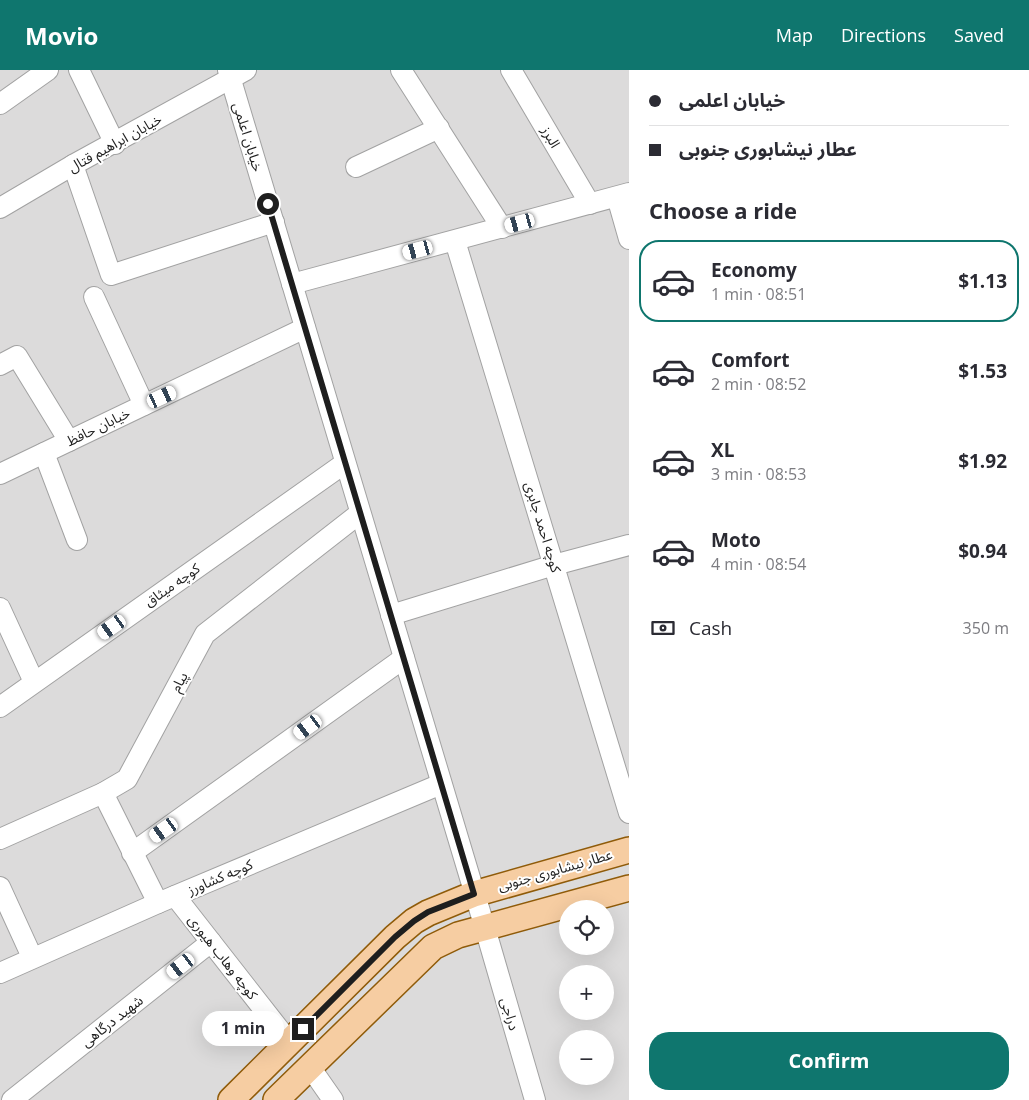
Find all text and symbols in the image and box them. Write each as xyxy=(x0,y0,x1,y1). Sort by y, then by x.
text: Movio xyxy=(25,19,98,52)
text: Map xyxy=(776,23,813,47)
text: Directions xyxy=(841,23,926,47)
text: Saved xyxy=(954,23,1004,47)
text: خیابان اعلمی xyxy=(679,87,785,113)
street label: خیابان اعلمی xyxy=(229,100,268,174)
street label: خیابان ابراهیم قتال xyxy=(65,109,166,178)
street label: البرز xyxy=(537,121,565,151)
text: عطار نیشابوری جنوبی xyxy=(679,136,857,162)
route start xyxy=(257,193,279,215)
text: Choose a ride xyxy=(649,195,797,225)
car xyxy=(503,212,536,234)
car xyxy=(401,239,434,261)
text: Economy xyxy=(711,257,797,283)
icon: car xyxy=(651,259,696,304)
text: $1.13 xyxy=(958,268,1007,294)
text: 1 min · 08:51 xyxy=(711,283,806,305)
text: Comfort xyxy=(711,347,790,373)
icon: car xyxy=(651,349,696,394)
text: $1.53 xyxy=(958,358,1007,384)
text: 2 min · 08:52 xyxy=(711,373,806,395)
car xyxy=(145,384,178,410)
street label: خیابان حافظ xyxy=(63,403,133,450)
text: XL xyxy=(711,437,734,463)
icon: car xyxy=(651,439,696,484)
text: $1.92 xyxy=(958,448,1007,474)
text: 3 min · 08:53 xyxy=(711,463,806,485)
street label: کوچه احمد جابری xyxy=(520,479,566,575)
text: Moto xyxy=(711,527,761,553)
icon: car xyxy=(651,529,696,574)
text: $0.94 xyxy=(958,538,1007,564)
text: 4 min · 08:54 xyxy=(711,553,806,575)
street label: کوچه میثاق xyxy=(140,558,204,612)
car xyxy=(95,612,128,642)
icon: cash xyxy=(649,614,677,642)
text: Cash xyxy=(689,615,732,641)
text: 350 m xyxy=(963,617,1009,639)
street label: پیام xyxy=(165,668,193,696)
car xyxy=(291,712,324,742)
car xyxy=(147,815,180,845)
street label: عطار نیشابوری جنوبی xyxy=(495,844,614,895)
street label: کوچه کشاورز xyxy=(183,854,256,900)
map controls xyxy=(559,900,614,1085)
button: locate xyxy=(559,900,614,955)
street label: کوچه وهاب هیوری xyxy=(183,910,263,1004)
car xyxy=(164,951,197,981)
button: + xyxy=(559,965,614,1020)
street label: شهید درگاهی xyxy=(77,990,147,1051)
street label: دراجی xyxy=(497,995,524,1033)
callout: 1 min xyxy=(203,1012,286,1046)
text: 1 min xyxy=(221,1017,265,1039)
route end xyxy=(292,1018,314,1040)
button: − xyxy=(559,1030,614,1085)
button: Confirm xyxy=(649,1032,1009,1090)

